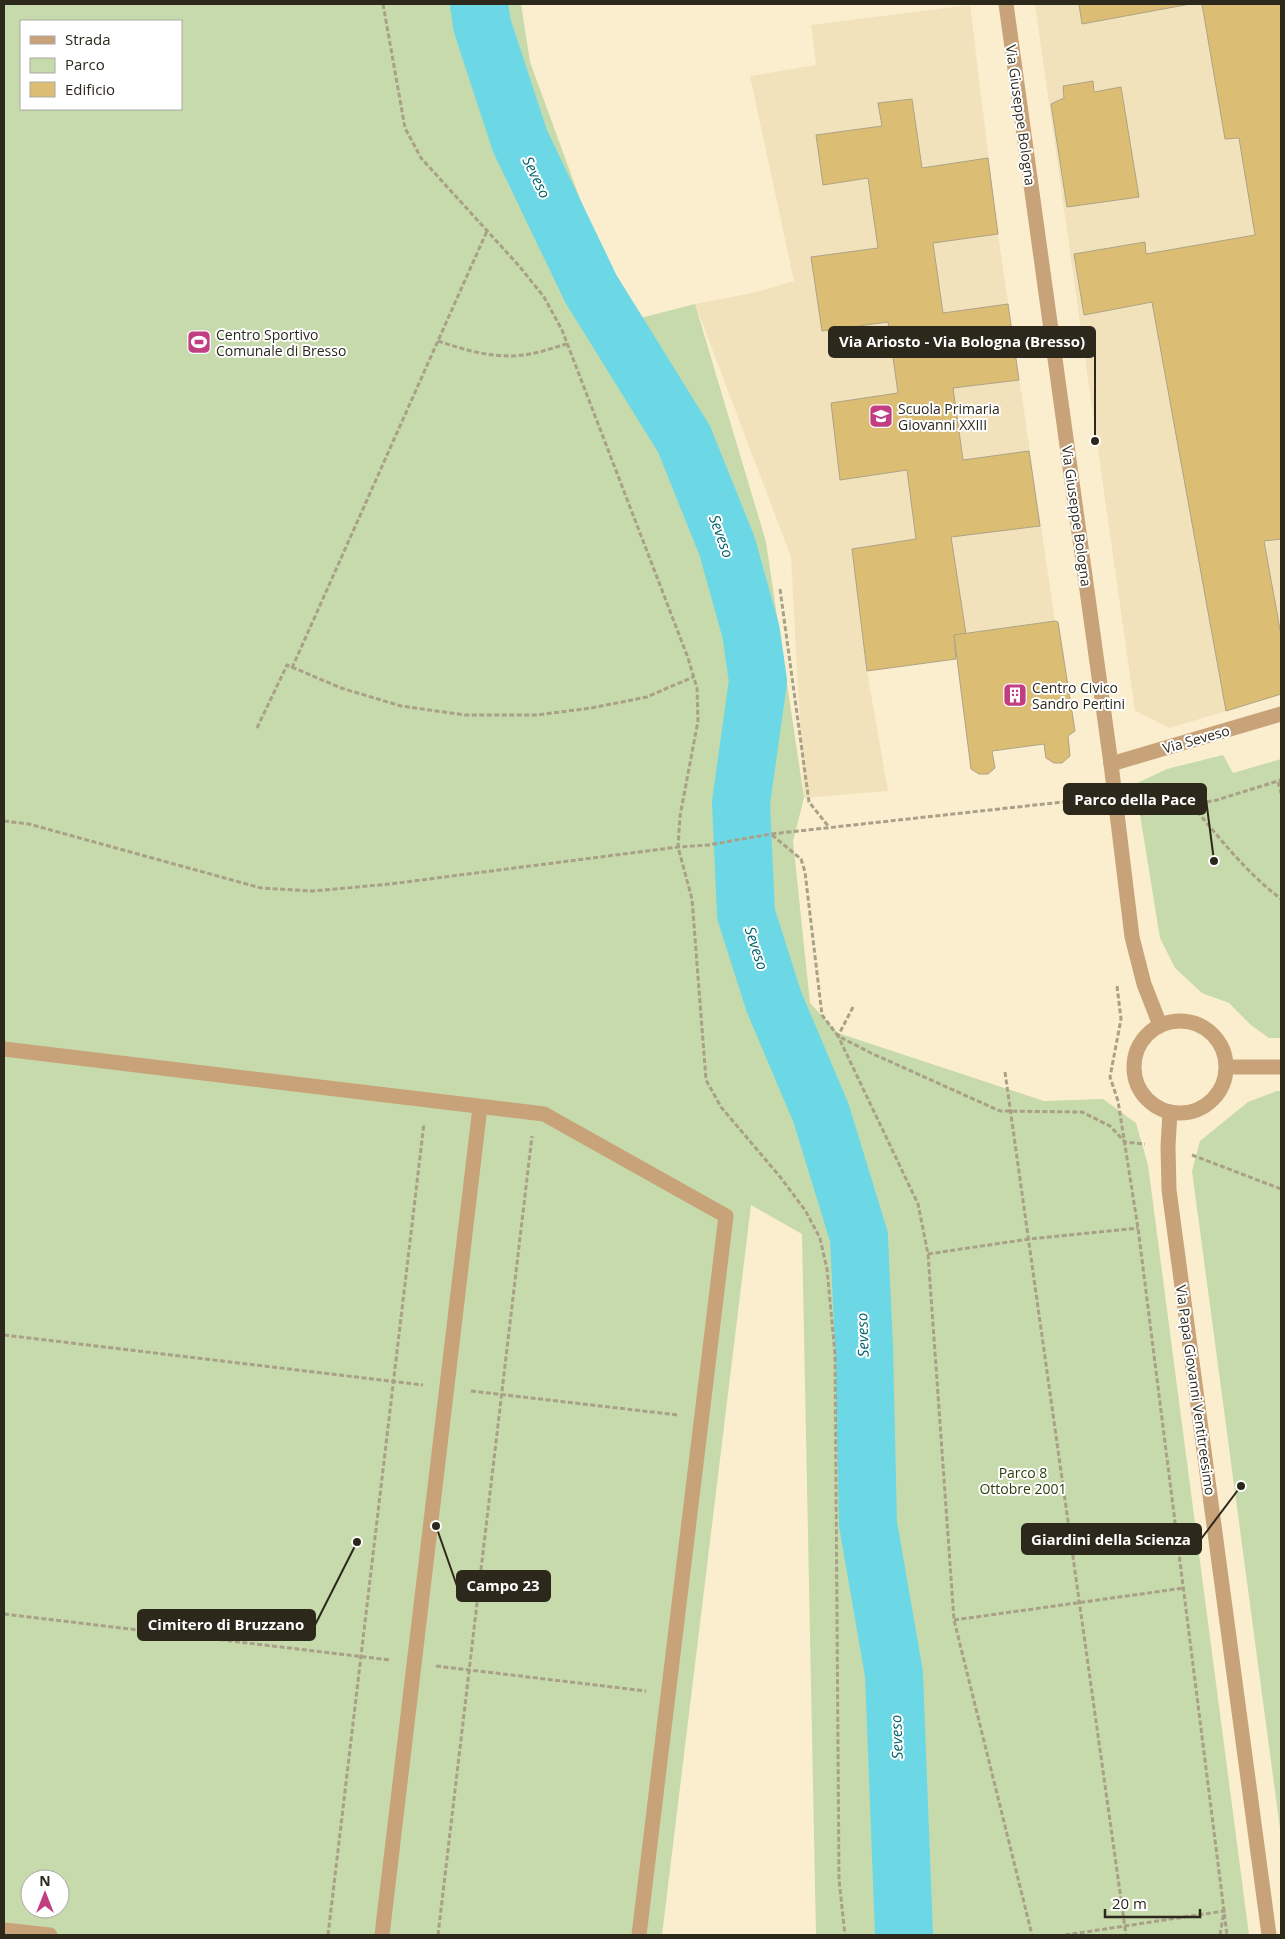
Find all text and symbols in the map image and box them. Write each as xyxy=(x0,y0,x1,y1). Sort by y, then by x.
legend xyxy=(20,20,182,110)
text: Strada xyxy=(65,29,111,49)
street label: Via Giuseppe Bologna xyxy=(1002,43,1040,187)
text: Parco xyxy=(65,54,105,74)
text: Edificio xyxy=(65,79,115,99)
water label: Seveso xyxy=(518,153,556,201)
place label: Centro Sportivo Comunale di Bresso xyxy=(216,325,346,360)
callout: Via Ariosto - Via Bologna (Bresso) xyxy=(829,327,1095,357)
sports icon: Centro Sportivo Comunale di Bresso xyxy=(186,329,212,355)
text: Via Ariosto - Via Bologna (Bresso) xyxy=(839,331,1085,351)
place label: Scuola Primaria Giovanni XXIII xyxy=(898,399,1000,434)
school or university icon: Scuola Primaria Giovanni XXIII xyxy=(868,403,894,429)
street label: Via Giuseppe Bologna xyxy=(1058,444,1096,588)
water label: Seveso xyxy=(705,512,739,560)
place label: Centro Civico Sandro Pertini xyxy=(1032,678,1125,713)
building icon: Centro Civico Sandro Pertini xyxy=(1002,682,1028,708)
street label: Via Seveso xyxy=(1160,720,1232,758)
callout: Parco della Pace xyxy=(1064,784,1206,814)
text: Parco della Pace xyxy=(1074,789,1196,809)
water label: Seveso xyxy=(741,924,773,972)
street label: Via Papa Giovanni Ventitreesimo xyxy=(1172,1284,1220,1496)
water label: Seveso xyxy=(851,1313,873,1357)
park label: Parco 8 Ottobre 2001 xyxy=(979,1463,1067,1498)
callout: Giardini della Scienza xyxy=(1022,1524,1201,1554)
text: Giardini della Scienza xyxy=(1031,1529,1191,1549)
callout: Campo 23 xyxy=(457,1571,550,1601)
text: Campo 23 xyxy=(466,1575,540,1595)
callout: Cimitero di Bruzzano xyxy=(138,1610,315,1640)
text: Cimitero di Bruzzano xyxy=(148,1614,304,1634)
water label: Seveso xyxy=(885,1715,907,1759)
north arrow xyxy=(20,1869,70,1919)
text: N xyxy=(39,1871,51,1890)
scale bar xyxy=(1105,1886,1200,1918)
text: 20 m xyxy=(1112,1893,1147,1913)

